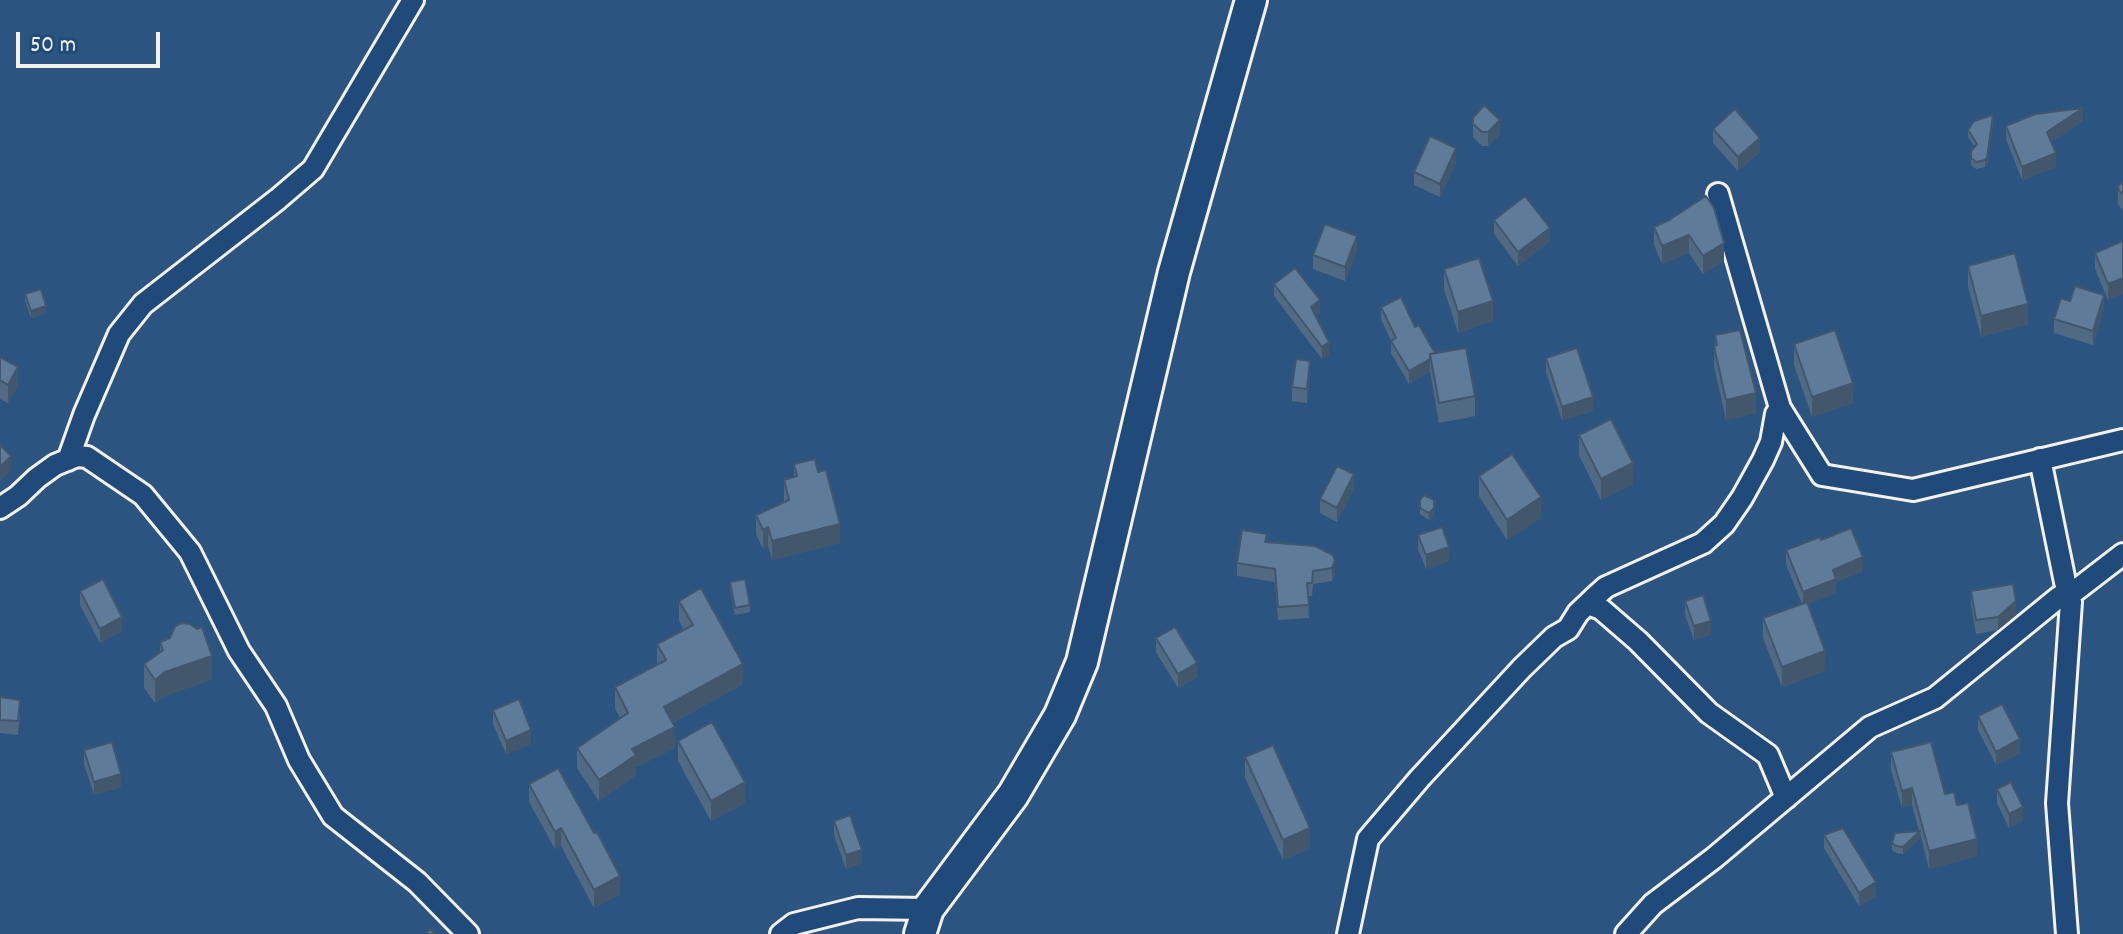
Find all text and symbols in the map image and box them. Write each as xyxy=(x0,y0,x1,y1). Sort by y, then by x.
scale bar xyxy=(20,16,164,66)
text: 50 m xyxy=(30,29,76,63)

